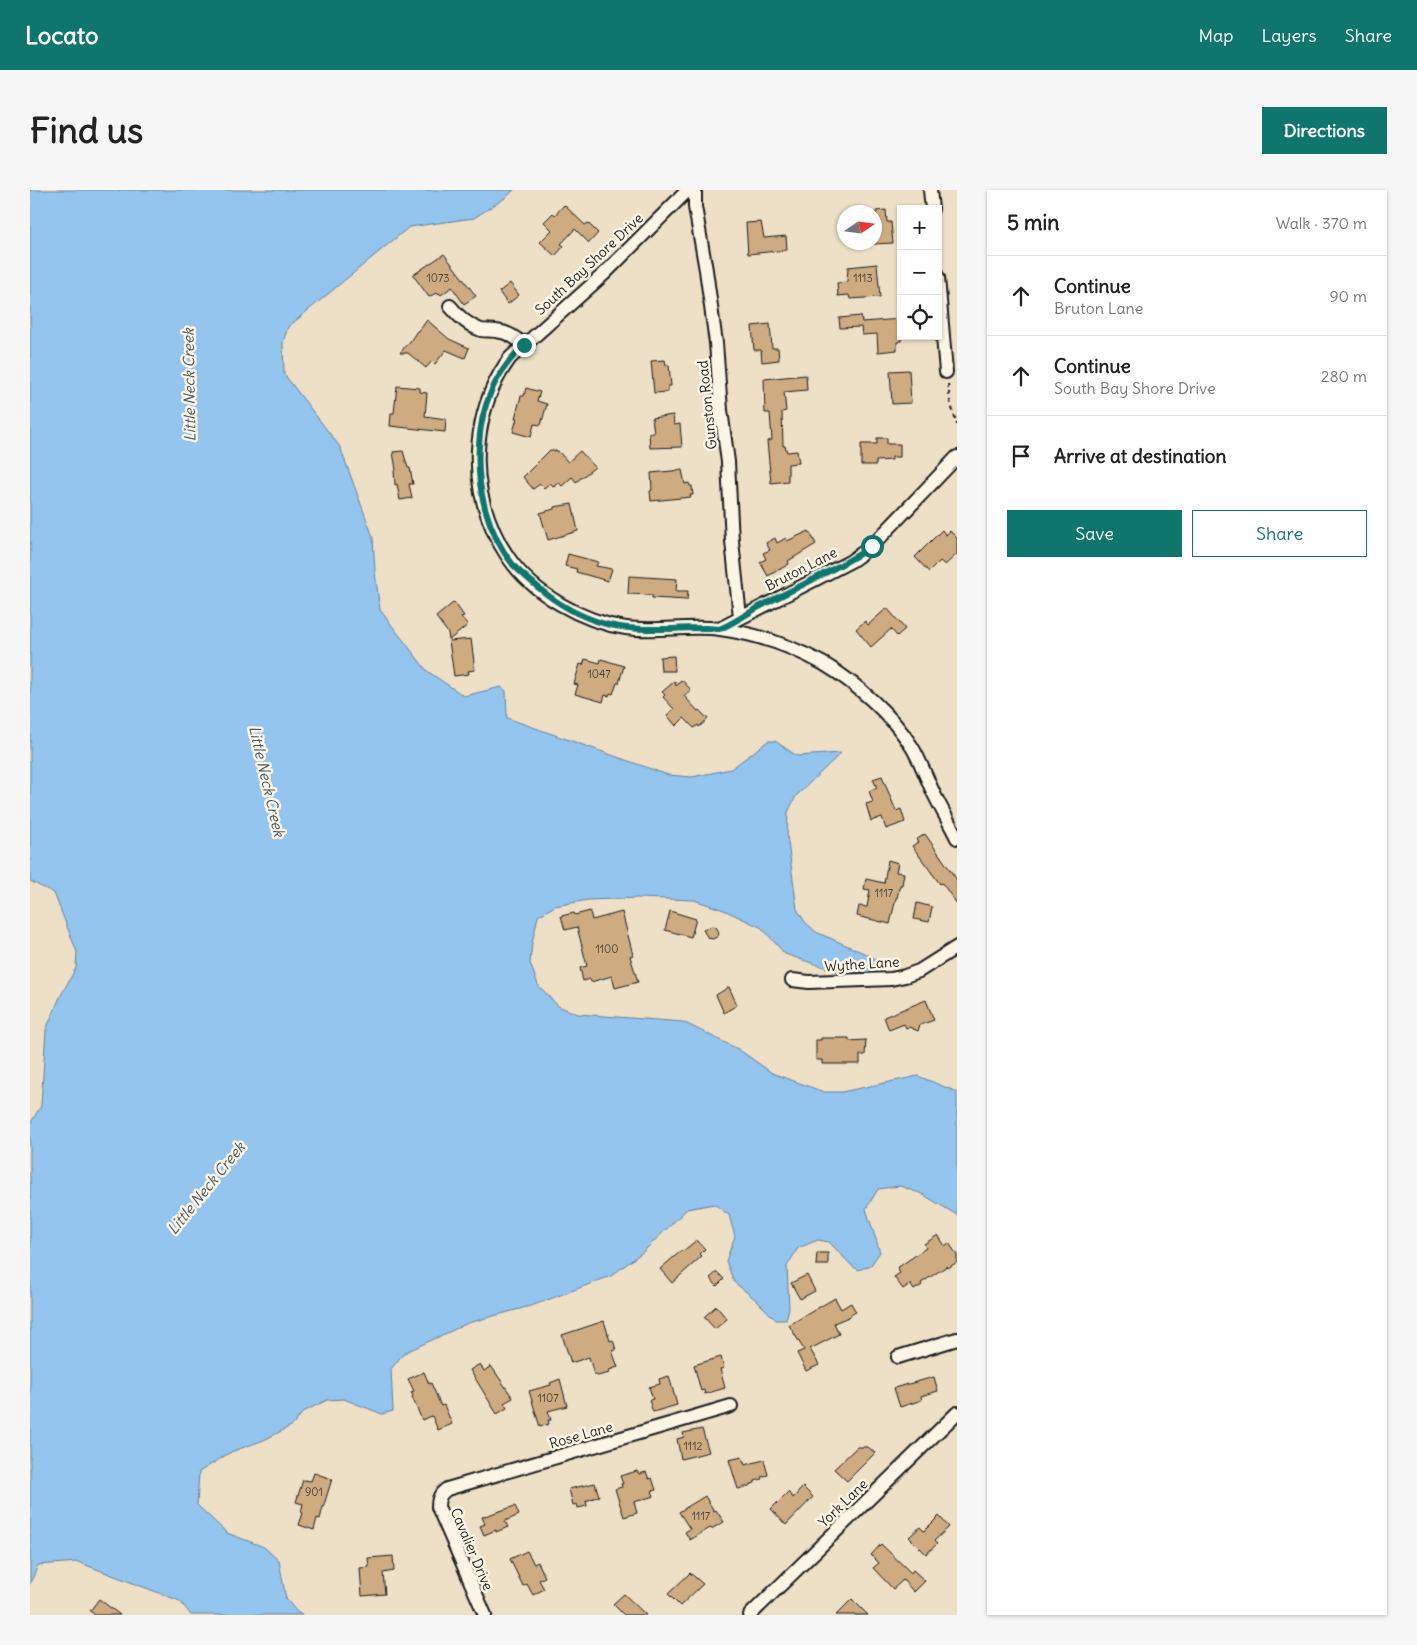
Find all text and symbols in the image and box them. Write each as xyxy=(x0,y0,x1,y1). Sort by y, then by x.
text: Locato xyxy=(25,20,99,50)
text: Map xyxy=(1198,24,1233,47)
text: Layers xyxy=(1261,24,1317,47)
text: Share xyxy=(1345,24,1392,47)
button: Directions xyxy=(1262,107,1387,154)
text: Find us xyxy=(30,108,143,152)
north arrow xyxy=(837,205,882,250)
map controls xyxy=(897,205,942,340)
button: + xyxy=(897,205,942,250)
street label: South Bay Shore Drive xyxy=(531,209,647,319)
text: 5 min xyxy=(1007,209,1059,236)
text: Walk · 370 m xyxy=(1276,213,1367,233)
button: − xyxy=(897,250,942,295)
house number: 1073 xyxy=(426,271,450,285)
house number: 1113 xyxy=(853,271,873,285)
text: Continue xyxy=(1054,274,1131,298)
icon: ahead xyxy=(1007,282,1035,310)
text: 90 m xyxy=(1329,286,1367,306)
button: locate xyxy=(897,295,942,340)
text: Bruton Lane xyxy=(1054,298,1143,318)
water label: Little Neck Creek xyxy=(178,327,199,442)
route end xyxy=(513,334,536,357)
text: Continue xyxy=(1054,354,1131,378)
street label: Gunston Road xyxy=(693,359,721,451)
icon: ahead xyxy=(1007,362,1035,390)
text: 280 m xyxy=(1321,366,1367,386)
text: South Bay Shore Drive xyxy=(1054,378,1216,398)
icon: arrive xyxy=(1007,442,1035,470)
text: Arrive at destination xyxy=(1054,444,1227,468)
button: Save xyxy=(1007,510,1182,557)
button: Share xyxy=(1192,510,1367,557)
route start xyxy=(861,535,884,558)
street label: Bruton Lane xyxy=(762,543,840,595)
house number: 1047 xyxy=(587,667,611,681)
water label: Little Neck Creek xyxy=(245,724,289,840)
house number: 1117 xyxy=(875,886,894,900)
house number: 1100 xyxy=(595,942,619,956)
street label: Wythe Lane xyxy=(824,952,900,976)
water label: Little Neck Creek xyxy=(163,1137,250,1238)
house number: 1107 xyxy=(537,1391,559,1405)
street label: Rose Lane xyxy=(547,1417,615,1453)
house number: 1112 xyxy=(683,1439,703,1453)
street label: York Lane xyxy=(814,1475,872,1531)
house number: 901 xyxy=(305,1485,323,1499)
street label: Cavalier Drive xyxy=(447,1505,497,1593)
house number: 1117 xyxy=(692,1509,711,1523)

